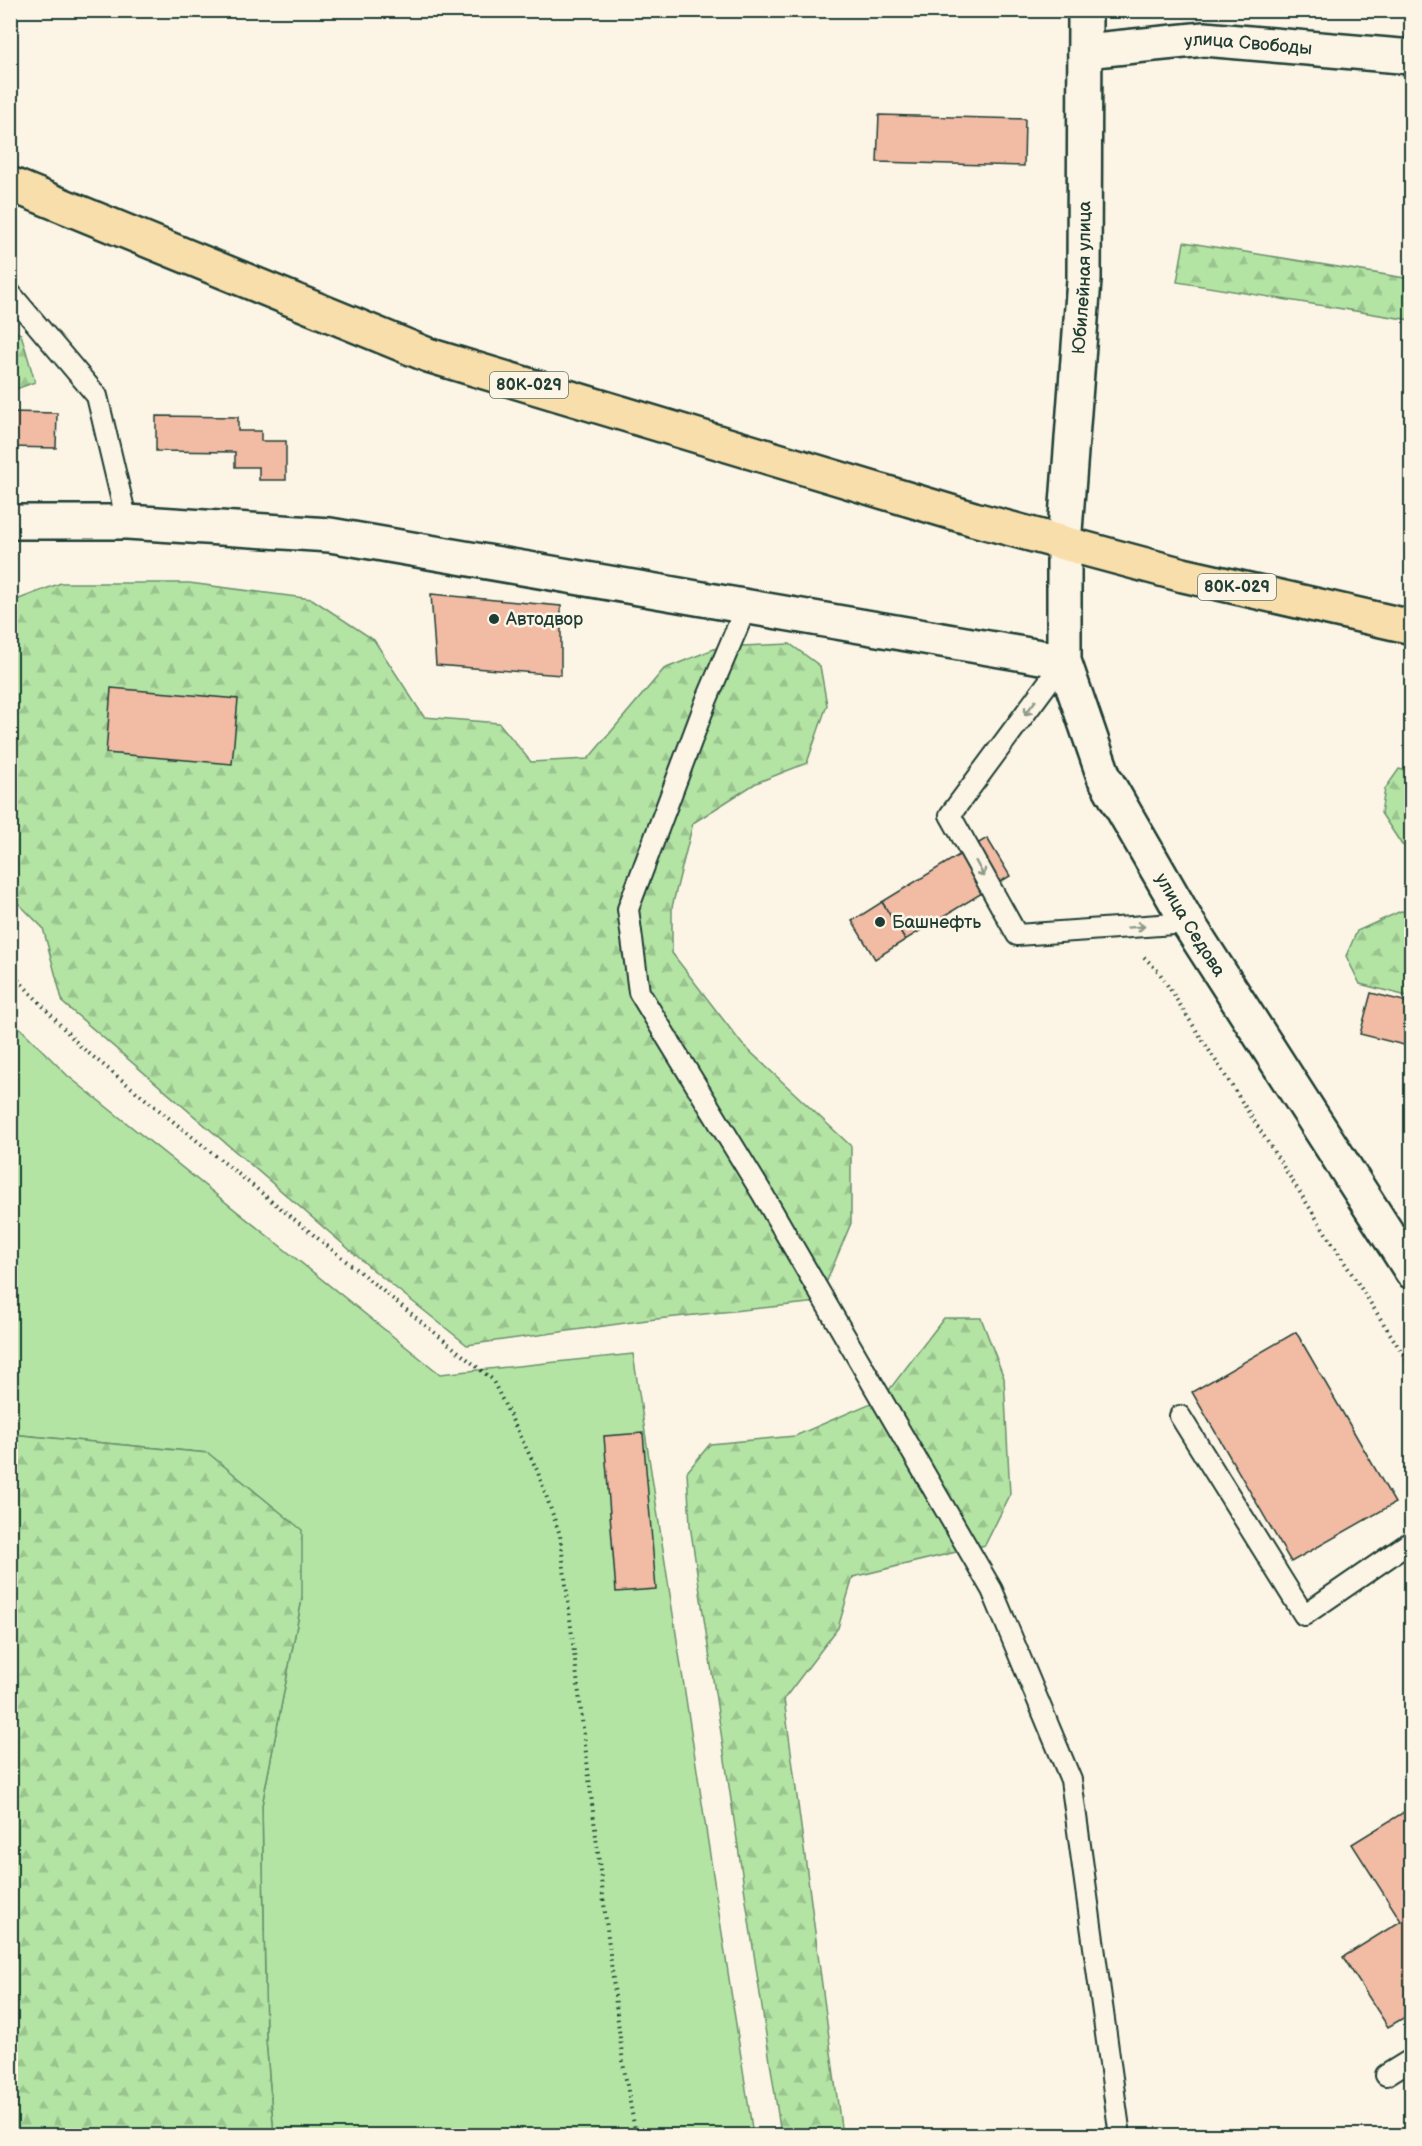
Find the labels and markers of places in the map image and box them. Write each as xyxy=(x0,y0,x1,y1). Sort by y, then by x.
place label: Автодвор xyxy=(505,609,583,630)
marker: Автодвор xyxy=(487,612,501,626)
place label: Башнефть xyxy=(892,912,981,933)
marker: Башнефть xyxy=(873,915,887,929)

